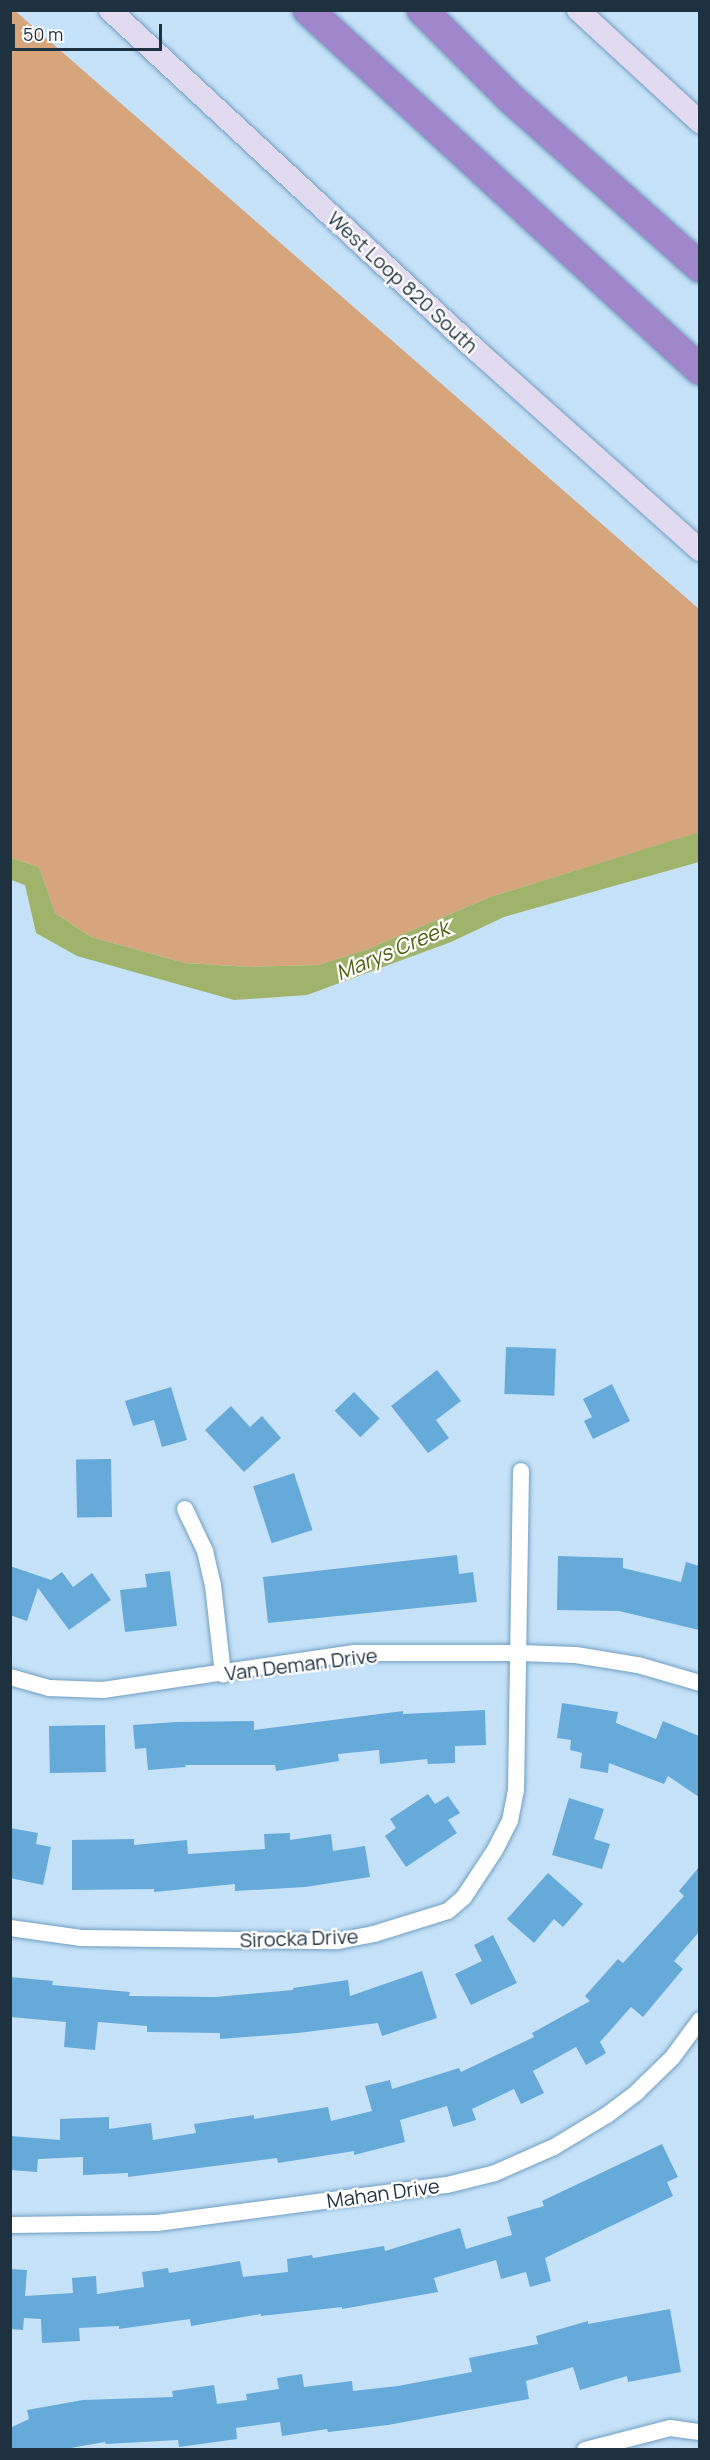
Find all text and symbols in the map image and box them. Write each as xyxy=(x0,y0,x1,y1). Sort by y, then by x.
scale bar xyxy=(15,12,165,50)
text: 50 m xyxy=(23,22,63,46)
street label: West Loop 820 South xyxy=(323,206,483,358)
water label: Marys Creek xyxy=(332,915,452,985)
street label: Van Deman Drive xyxy=(223,1643,379,1685)
street label: Sirocka Drive xyxy=(239,1924,359,1952)
street label: Mahan Drive xyxy=(325,2173,441,2213)

